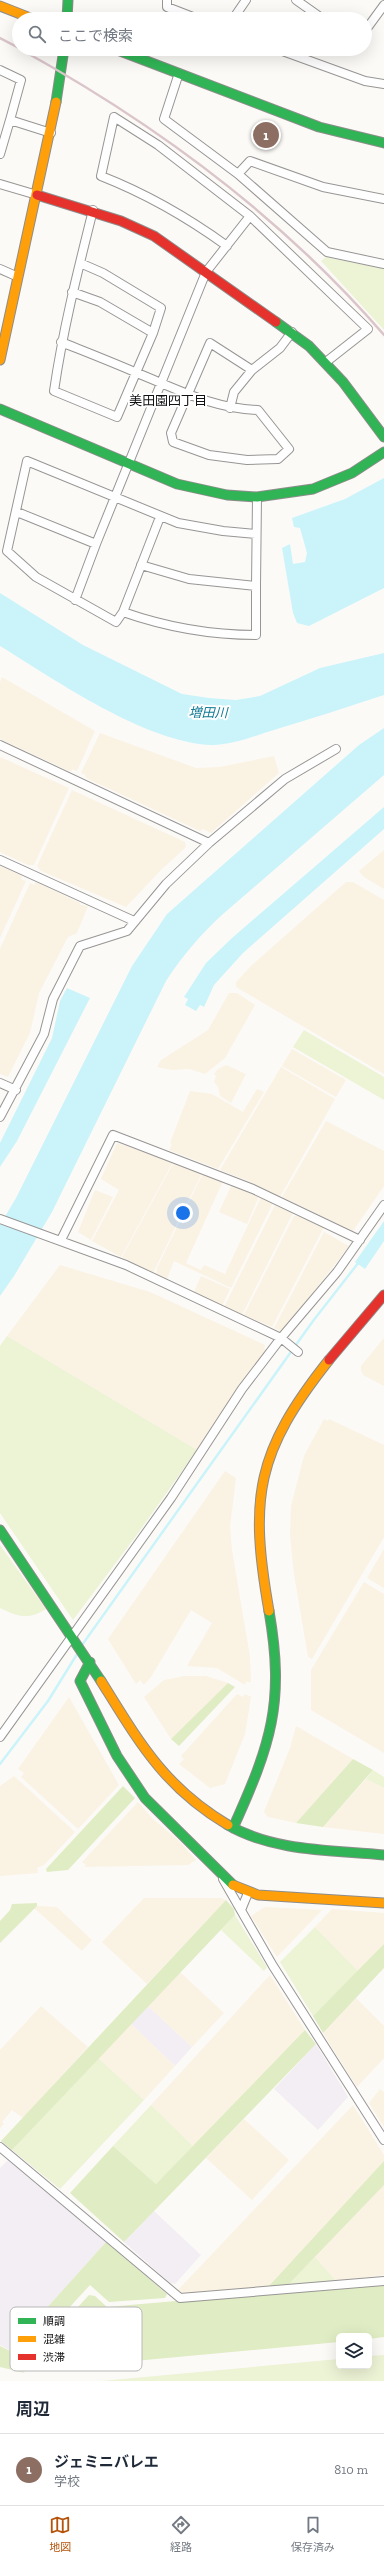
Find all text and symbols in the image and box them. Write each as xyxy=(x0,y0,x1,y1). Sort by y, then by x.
search box xyxy=(12,12,372,56)
icon: search xyxy=(26,23,48,45)
text: ここで検索 xyxy=(58,27,133,45)
pin: 1 xyxy=(253,120,279,150)
district label: 美田園四丁目 xyxy=(129,393,207,408)
water label: 増田川 xyxy=(188,705,230,720)
your location xyxy=(173,1203,193,1223)
legend xyxy=(10,2307,142,2371)
text: 順調 xyxy=(43,2315,65,2328)
text: 混雑 xyxy=(43,2333,65,2346)
map controls xyxy=(336,2333,372,2369)
button: layers xyxy=(336,2333,372,2369)
text: 渋滞 xyxy=(43,2351,65,2364)
text: 周辺 xyxy=(16,2399,50,2419)
text: ジェミニバレエ xyxy=(54,2453,159,2471)
text: 1 xyxy=(26,2462,32,2477)
text: 810 m xyxy=(334,2462,368,2477)
text: 学校 xyxy=(54,2474,80,2489)
tab: 地図 xyxy=(49,2514,71,2554)
tab: 経路 xyxy=(170,2514,192,2554)
tab: 保存済み xyxy=(291,2514,335,2554)

